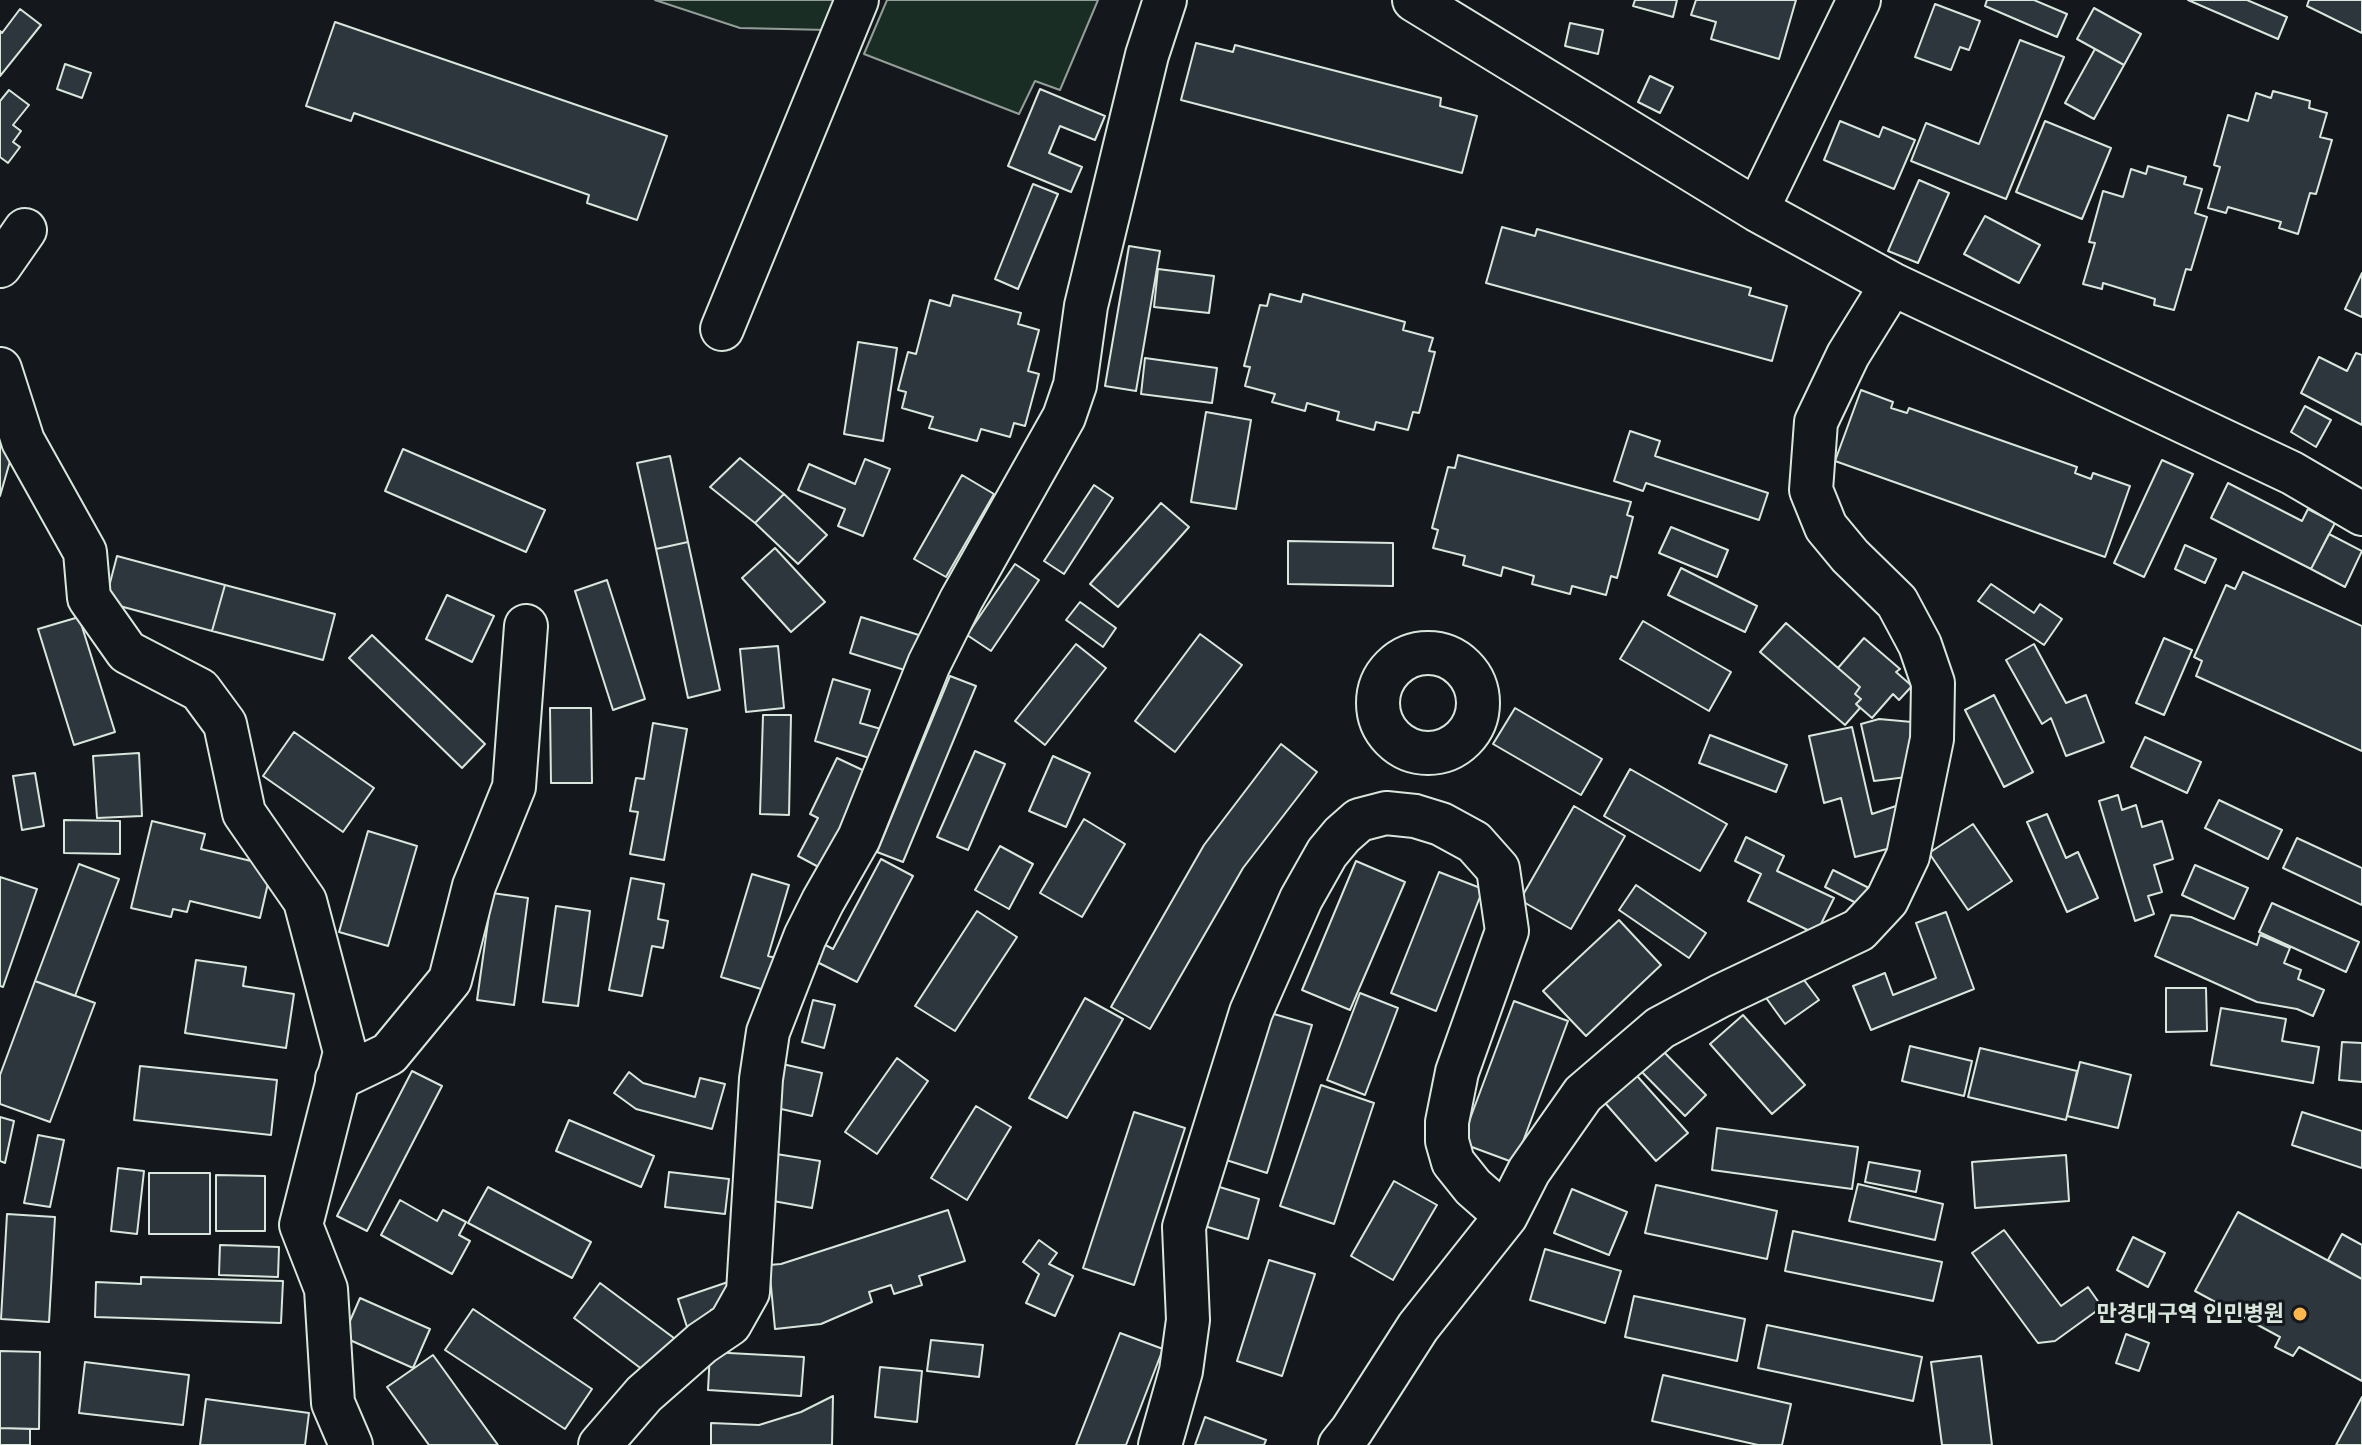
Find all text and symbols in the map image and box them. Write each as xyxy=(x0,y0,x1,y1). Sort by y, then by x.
place label: 만경대구역 인민병원 xyxy=(2097,1301,2284,1327)
marker: 만경대구역 인민병원 xyxy=(2291,1305,2309,1323)

